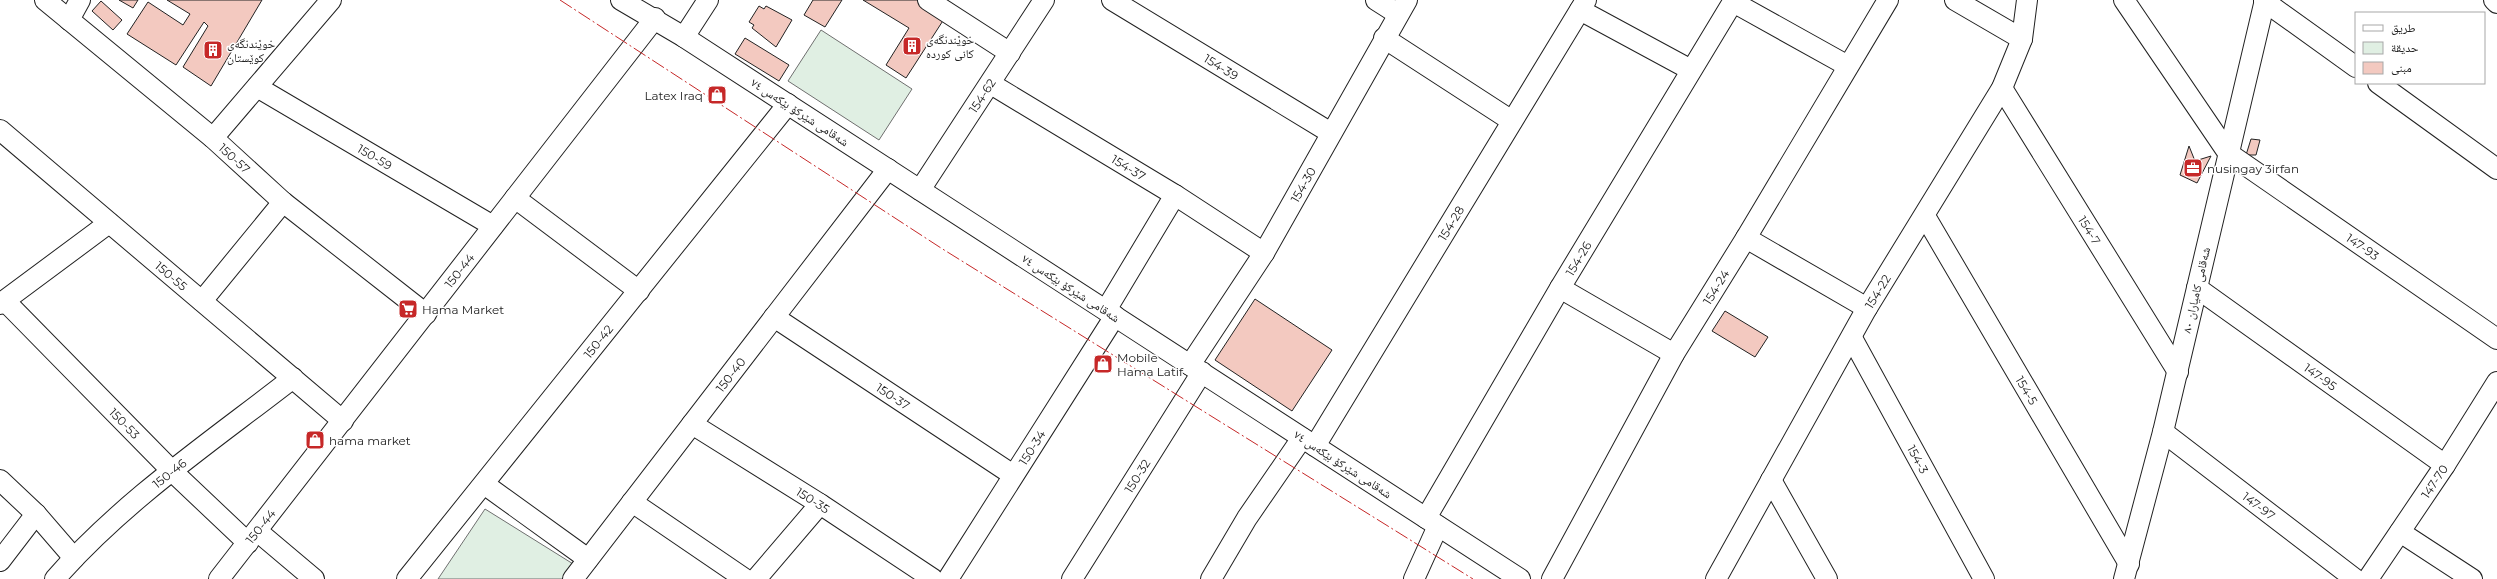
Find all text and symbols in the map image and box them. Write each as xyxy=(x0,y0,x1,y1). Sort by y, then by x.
legend xyxy=(2355,12,2485,84)
text: طريق xyxy=(2391,20,2416,35)
place label: خوێندنگەی کانی کوردە xyxy=(926,32,975,61)
building icon: خوێندنگەی کانی کوردە xyxy=(901,35,923,57)
place label: خوێندنگەی کوێستان xyxy=(227,36,276,65)
building icon: خوێندنگەی کوێستان xyxy=(202,39,224,61)
text: حديقة xyxy=(2391,40,2419,55)
street label: 154-39 xyxy=(1201,50,1241,83)
text: مبنى xyxy=(2391,60,2412,75)
street label: شەقامی شێرکۆ بێکەس ٧٤ xyxy=(748,75,852,150)
street label: 154-62 xyxy=(965,75,999,115)
shop icon: Latex Iraq xyxy=(706,84,728,106)
place label: Latex Iraq xyxy=(644,88,703,103)
street label: 150-57 xyxy=(216,140,254,176)
street label: 150-59 xyxy=(355,140,395,173)
street label: 154-37 xyxy=(1109,151,1149,183)
office icon: nusingay 3irfan xyxy=(2182,157,2204,179)
place label: nusingay 3irfan xyxy=(2207,161,2299,176)
street label: 154-30 xyxy=(1287,164,1319,205)
street label: 154-28 xyxy=(1434,202,1467,243)
street label: 154-7 xyxy=(2075,213,2104,247)
street label: 147-93 xyxy=(2344,230,2382,263)
street label: 154-26 xyxy=(1562,238,1594,278)
street label: شەقامی کامیاران ٨٠ xyxy=(2179,246,2213,334)
street label: 150-44 xyxy=(441,250,477,291)
street label: شەقامی شێرکۆ بێکەس ٧٤ xyxy=(1019,251,1123,326)
street label: 150-55 xyxy=(152,258,191,293)
street label: 154-24 xyxy=(1699,267,1732,307)
street label: 154-22 xyxy=(1861,271,1894,311)
supermarket icon: Hama Market xyxy=(397,298,419,320)
place label: Hama Market xyxy=(422,302,504,317)
street label: 150-42 xyxy=(580,321,616,361)
place label: Mobile Hama Latif xyxy=(1117,350,1184,379)
shop icon: Mobile Hama Latif xyxy=(1092,353,1114,375)
street label: 150-40 xyxy=(712,354,748,395)
street label: 147-95 xyxy=(2301,359,2340,393)
street label: 154-5 xyxy=(2013,373,2041,407)
street label: 150-37 xyxy=(874,379,913,412)
street label: 150-53 xyxy=(106,404,143,442)
street label: 150-34 xyxy=(1015,427,1048,467)
street label: شەقامی شێرکۆ بێکەس ٧٤ xyxy=(1291,427,1395,502)
shop icon: hama market xyxy=(304,429,326,451)
place label: hama market xyxy=(329,433,411,448)
street label: 154-3 xyxy=(1904,442,1932,476)
street label: 150-46 xyxy=(149,455,189,491)
street label: 150-32 xyxy=(1121,456,1153,495)
street label: 147-70 xyxy=(2417,461,2451,501)
street label: 150-35 xyxy=(794,484,833,516)
street label: 147-97 xyxy=(2240,488,2278,523)
street label: 150-44 xyxy=(242,506,278,546)

